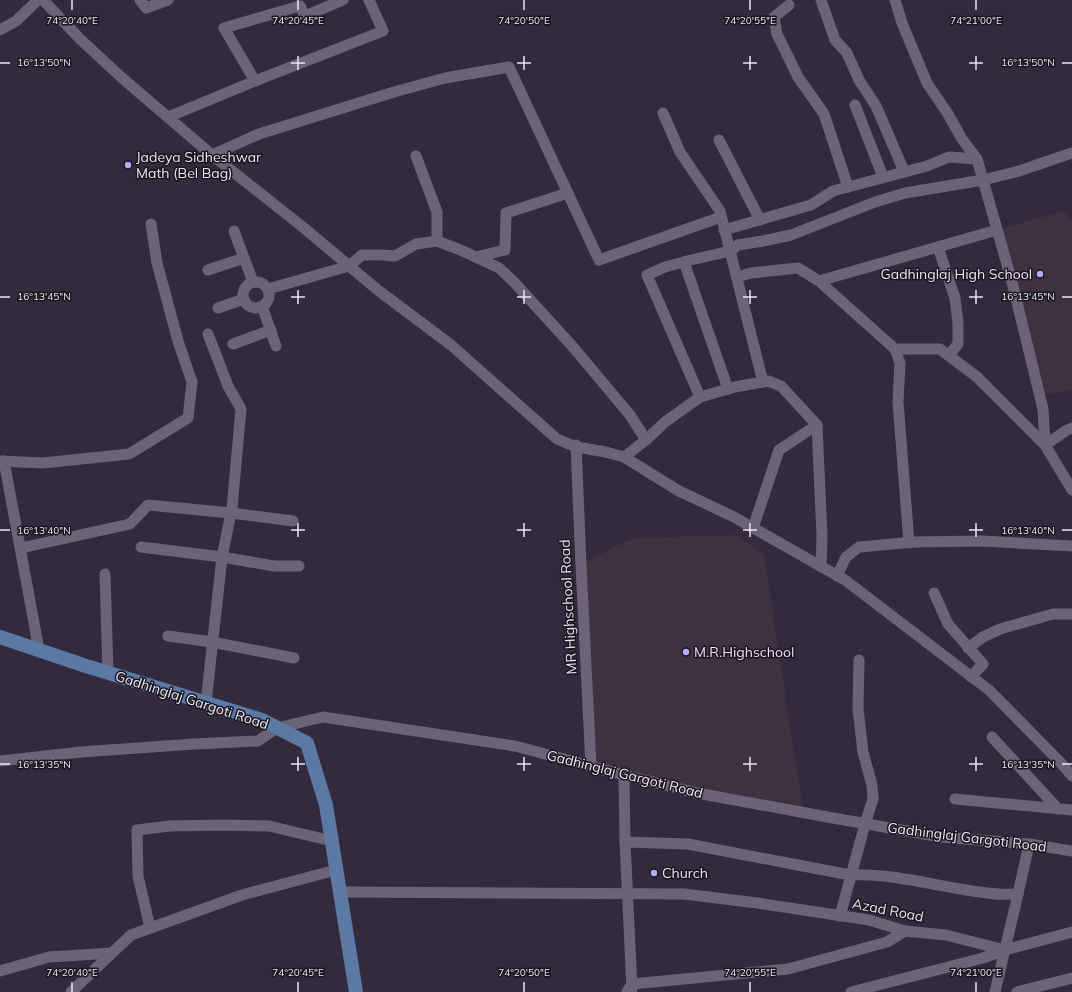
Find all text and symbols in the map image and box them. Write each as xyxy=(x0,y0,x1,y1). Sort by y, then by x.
text: 74°20'40"E xyxy=(46,14,98,27)
text: 74°20'45"E xyxy=(272,14,324,27)
text: 74°20'50"E xyxy=(498,14,550,27)
text: 74°20'55"E xyxy=(724,14,776,27)
text: 74°21'00"E xyxy=(950,14,1002,27)
text: 16°13'50"N xyxy=(17,56,71,69)
text: 16°13'50"N xyxy=(1001,56,1055,69)
place label: Jadeya Sidheshwar Math (Bel Bag) xyxy=(136,148,262,182)
marker: Jadeya Sidheshwar Math (Bel Bag) xyxy=(123,160,133,170)
place label: Gadhinglaj High School xyxy=(881,265,1032,283)
marker: Gadhinglaj High School xyxy=(1035,269,1045,279)
text: 16°13'45"N xyxy=(17,290,71,303)
text: 16°13'45"N xyxy=(1001,290,1055,303)
text: 16°13'40"N xyxy=(17,524,71,537)
text: 16°13'40"N xyxy=(1001,524,1055,537)
street label: MR Highschool Road xyxy=(555,539,581,675)
place label: M.R.Highschool xyxy=(694,643,794,661)
marker: M.R.Highschool xyxy=(681,647,691,657)
street label: Gadhinglaj Gargoti Road xyxy=(113,667,271,733)
street label: Gadhinglaj Gargoti Road xyxy=(545,746,705,802)
text: 16°13'35"N xyxy=(17,758,71,771)
text: 16°13'35"N xyxy=(1001,758,1055,771)
street label: Gadhinglaj Gargoti Road xyxy=(886,818,1048,856)
place label: Church xyxy=(662,864,708,882)
marker: Church xyxy=(649,868,659,878)
street label: Azad Road xyxy=(851,894,925,926)
text: 74°20'40"E xyxy=(46,966,98,979)
text: 74°20'45"E xyxy=(272,966,324,979)
text: 74°20'50"E xyxy=(498,966,550,979)
text: 74°20'55"E xyxy=(724,966,776,979)
text: 74°21'00"E xyxy=(950,966,1002,979)

